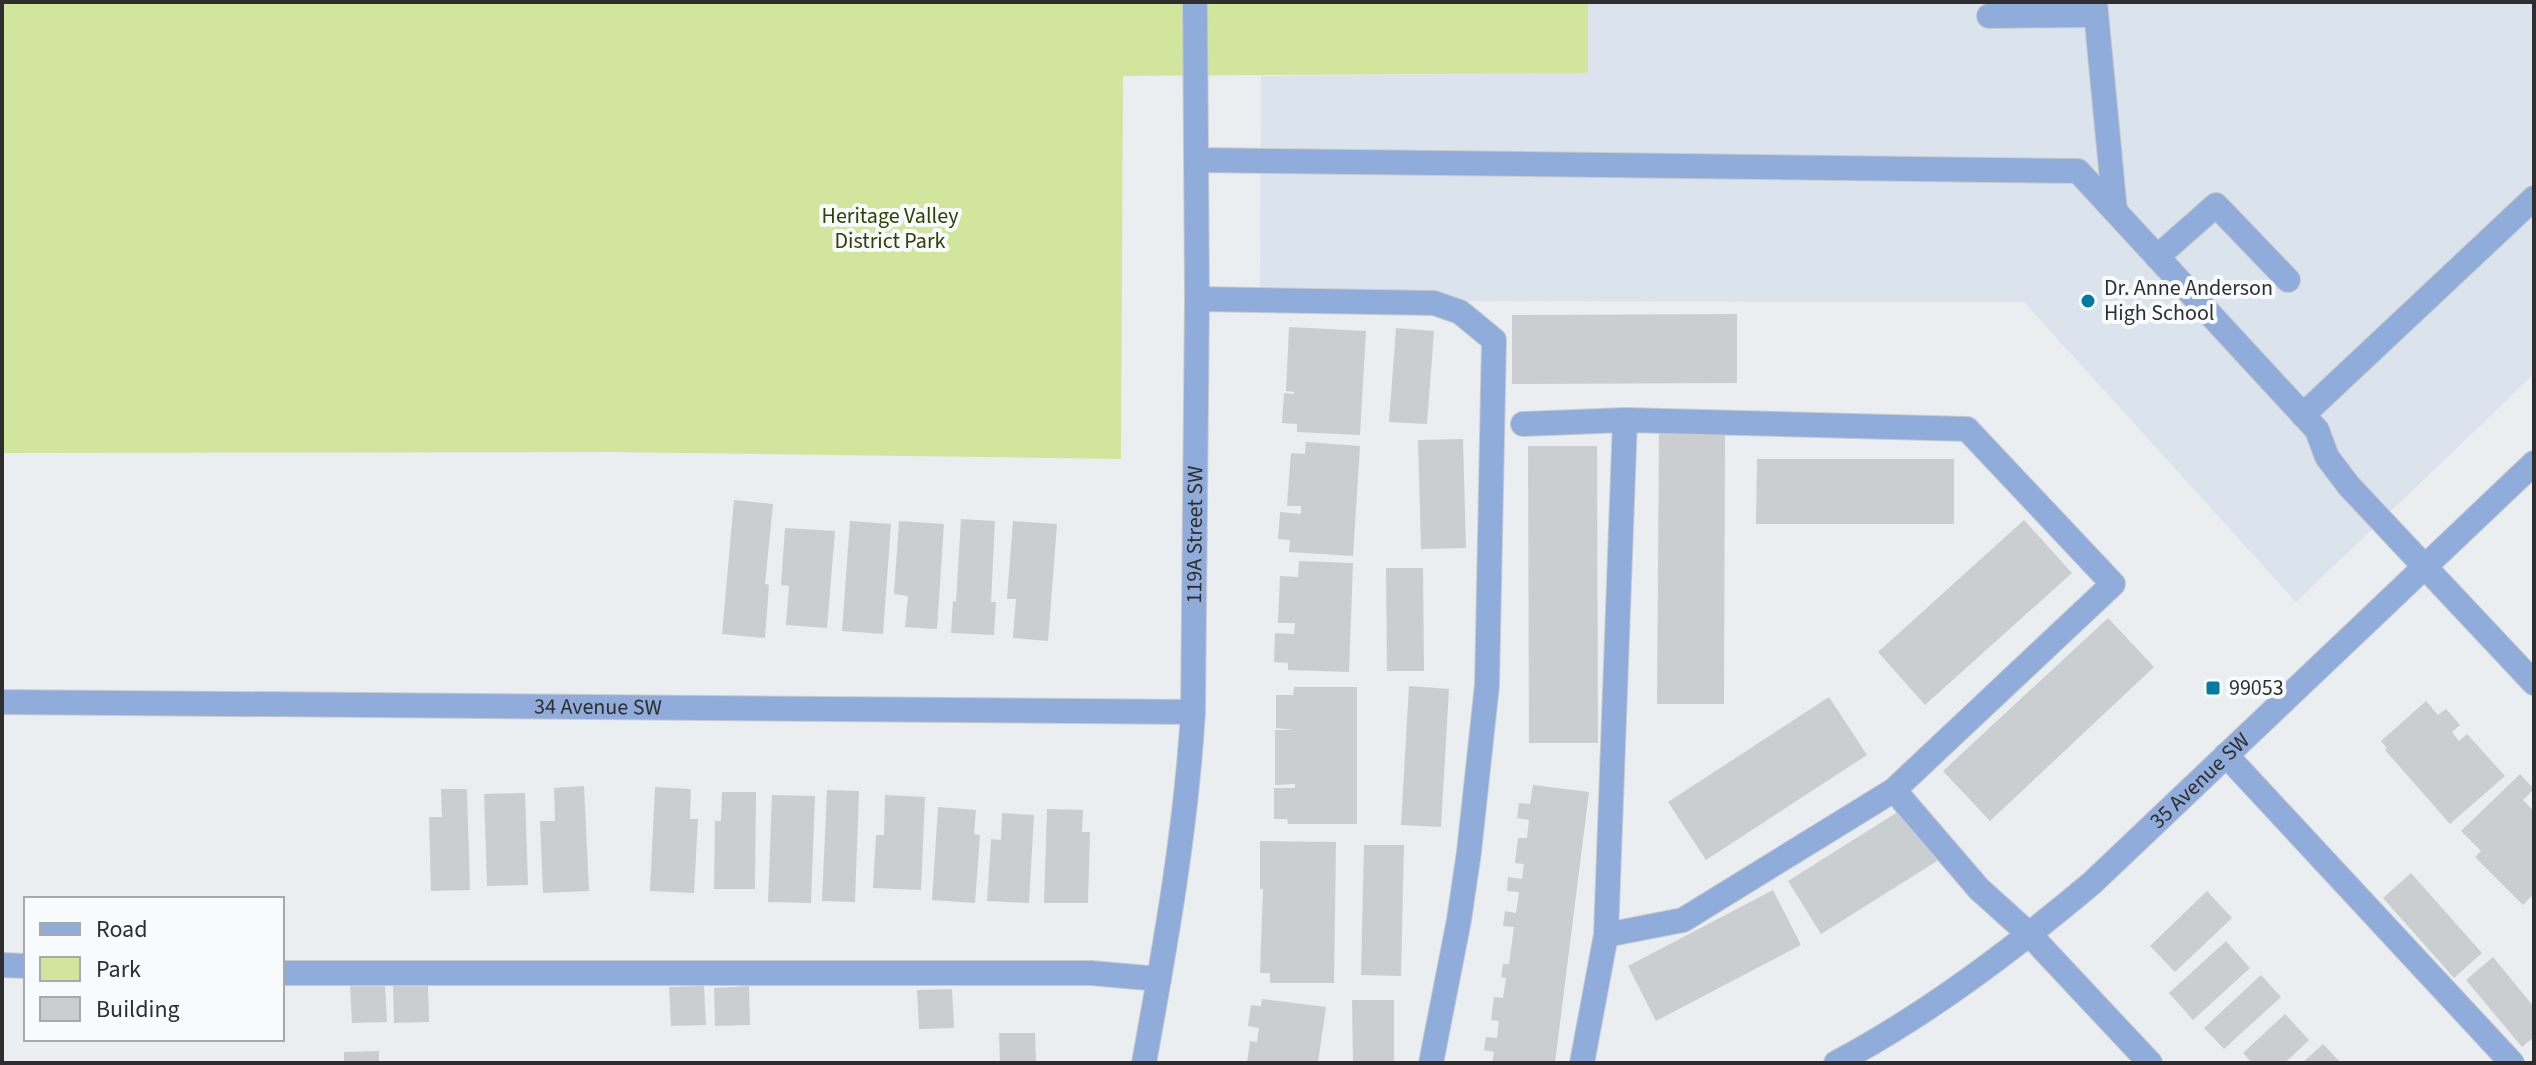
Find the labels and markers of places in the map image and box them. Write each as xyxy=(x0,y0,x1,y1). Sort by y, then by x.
place label: Dr. Anne Anderson High School xyxy=(2104,272,2273,329)
marker: Dr. Anne Anderson High School xyxy=(2079,292,2097,310)
place label: 99053 xyxy=(2229,672,2284,704)
marker: 99053 xyxy=(2204,679,2222,697)

